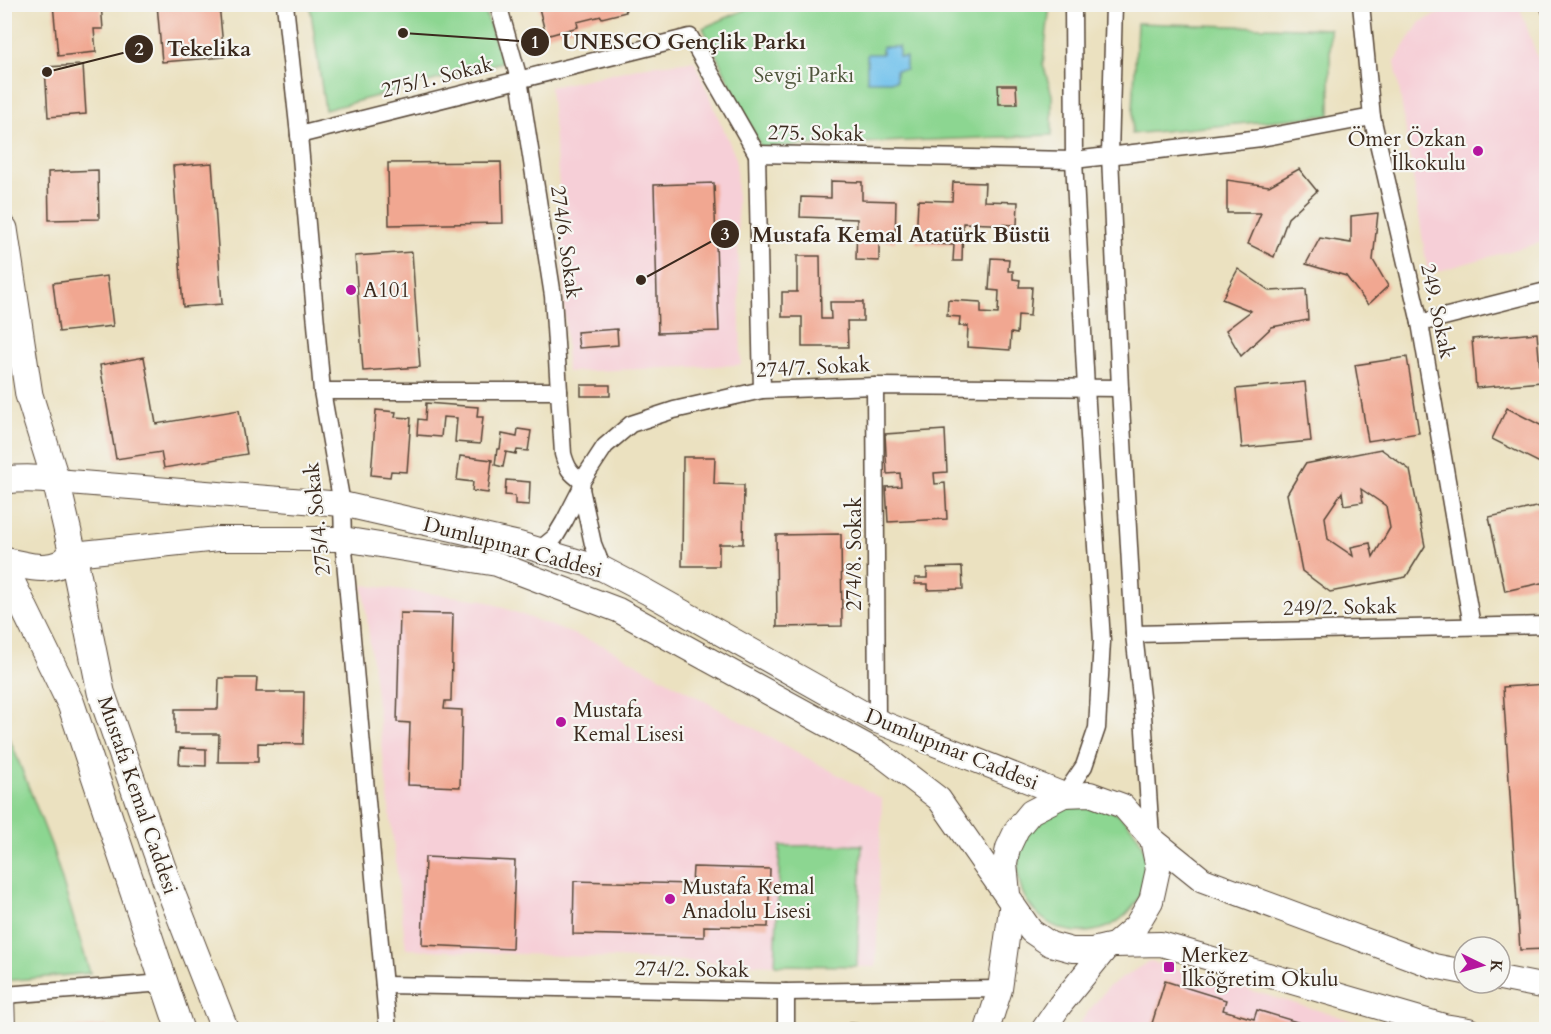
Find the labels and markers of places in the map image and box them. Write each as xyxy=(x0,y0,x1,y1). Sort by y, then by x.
callout: UNESCO Gençlik Parkı xyxy=(520,22,818,62)
callout: Tekelika xyxy=(124,29,263,69)
place label: Ömer Özkan İlkokulu xyxy=(1347,125,1466,178)
marker: Ömer Özkan İlkokulu xyxy=(1471,144,1485,158)
callout: Mustafa Kemal Atatürk Büstü xyxy=(710,214,1063,254)
place label: A101 xyxy=(363,276,410,305)
marker: A101 xyxy=(344,283,358,297)
place label: Mustafa Kemal Lisesi xyxy=(573,696,684,749)
marker: Mustafa Kemal Lisesi xyxy=(554,715,568,729)
place label: Mustafa Kemal Anadolu Lisesi xyxy=(682,873,815,926)
marker: Mustafa Kemal Anadolu Lisesi xyxy=(663,892,677,906)
place label: Merkez İlköğretim Okulu xyxy=(1181,941,1339,994)
marker: Merkez İlköğretim Okulu xyxy=(1162,960,1176,974)

